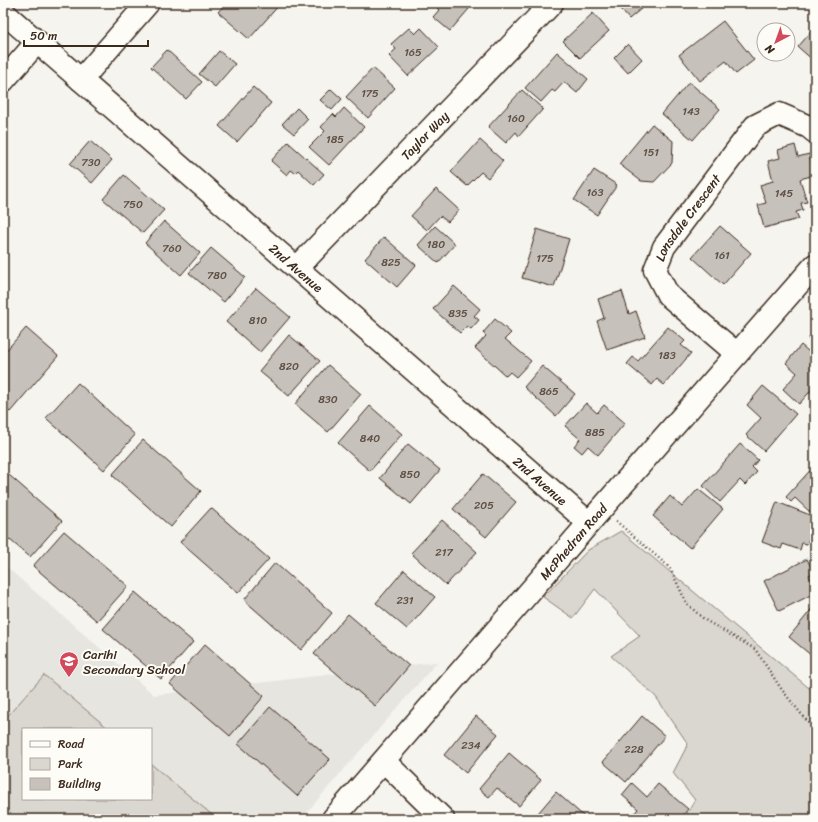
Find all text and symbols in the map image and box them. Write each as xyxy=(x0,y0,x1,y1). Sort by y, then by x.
scale bar xyxy=(24,22,148,48)
north arrow xyxy=(756,22,796,62)
text: 50 m xyxy=(30,25,57,47)
text: N xyxy=(760,39,780,59)
house number: 165 xyxy=(404,43,422,62)
house number: 175 xyxy=(361,84,379,103)
house number: 143 xyxy=(682,102,700,121)
street label: Taylor Way xyxy=(395,105,455,166)
house number: 160 xyxy=(507,109,525,128)
house number: 185 xyxy=(326,130,344,149)
house number: 151 xyxy=(643,143,659,162)
house number: 730 xyxy=(81,153,101,172)
street label: Lonsdale Crescent xyxy=(649,169,728,265)
house number: 163 xyxy=(586,183,604,202)
house number: 145 xyxy=(775,184,793,203)
house number: 750 xyxy=(123,195,143,214)
house number: 180 xyxy=(427,235,445,254)
street label: 2nd Avenue xyxy=(263,238,328,298)
house number: 760 xyxy=(162,239,182,258)
house number: 161 xyxy=(714,246,730,265)
house number: 175 xyxy=(536,249,554,268)
house number: 825 xyxy=(381,253,401,272)
house number: 780 xyxy=(207,266,227,285)
house number: 835 xyxy=(448,304,468,323)
house number: 810 xyxy=(249,311,267,330)
house number: 183 xyxy=(658,346,676,365)
house number: 820 xyxy=(279,357,299,376)
house number: 865 xyxy=(539,382,559,401)
house number: 830 xyxy=(318,390,338,409)
house number: 885 xyxy=(585,423,605,442)
house number: 840 xyxy=(360,429,380,448)
street label: 2nd Avenue xyxy=(508,451,573,511)
house number: 850 xyxy=(400,465,420,484)
house number: 205 xyxy=(474,496,494,515)
street label: McPhedran Road xyxy=(534,497,614,585)
house number: 217 xyxy=(435,543,453,562)
house number: 231 xyxy=(396,591,414,610)
place label: Carihi Secondary School xyxy=(83,643,185,681)
school or university icon: Carihi Secondary School xyxy=(58,650,80,678)
legend xyxy=(22,728,152,800)
text: Road xyxy=(58,733,85,755)
house number: 234 xyxy=(461,736,481,755)
house number: 228 xyxy=(624,740,644,759)
text: Park xyxy=(58,753,83,775)
text: Building xyxy=(58,773,101,795)

